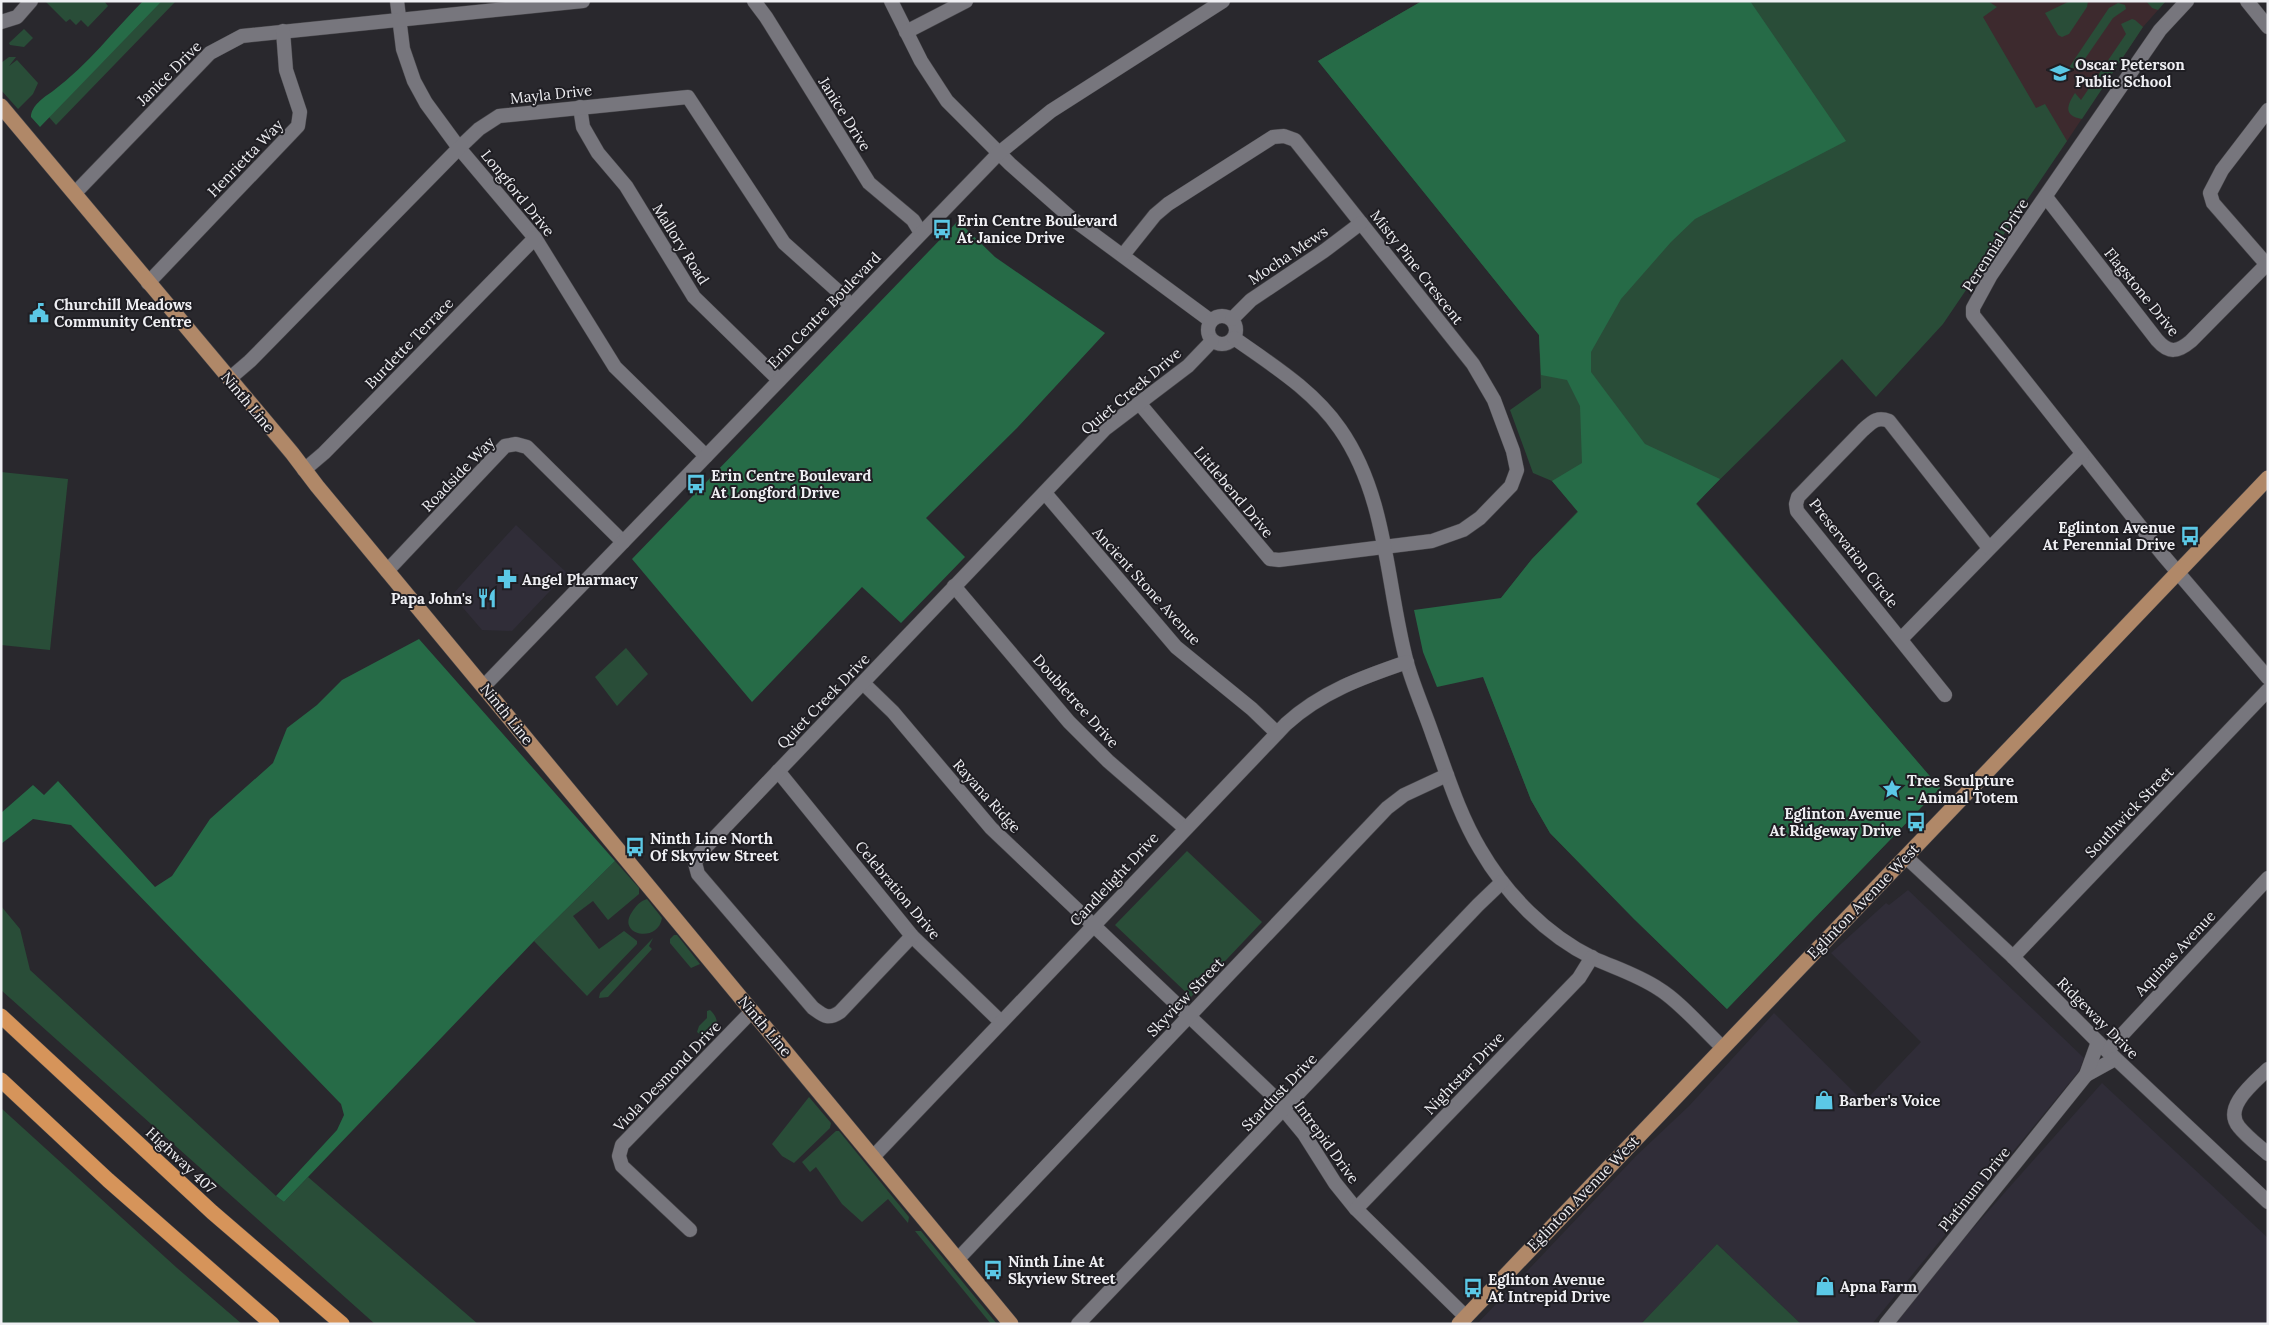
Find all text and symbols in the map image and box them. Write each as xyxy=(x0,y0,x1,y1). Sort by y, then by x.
street label: Janice Drive xyxy=(132,37,205,110)
place label: Oscar Peterson Public School xyxy=(2075,55,2185,91)
school or university icon: Oscar Peterson Public School xyxy=(2049,62,2071,84)
street label: Janice Drive xyxy=(814,73,875,155)
street label: Mayla Drive xyxy=(509,80,593,108)
street label: Henrietta Way xyxy=(203,115,287,201)
street label: Longford Drive xyxy=(477,146,559,240)
street label: Perennial Drive xyxy=(1958,195,2032,295)
street label: Mallory Road xyxy=(649,200,713,288)
street label: Misty Pine Crescent xyxy=(1366,206,1468,328)
place label: Erin Centre Boulevard At Janice Drive xyxy=(957,211,1117,247)
bus stop icon: Erin Centre Boulevard At Janice Drive xyxy=(931,218,953,240)
street label: Mocha Mews xyxy=(1245,221,1331,289)
street label: Flagstone Drive xyxy=(2100,244,2184,340)
street label: Erin Centre Boulevard xyxy=(763,248,885,372)
street label: Burdette Terrace xyxy=(361,294,457,392)
place label: Churchill Meadows Community Centre xyxy=(54,295,192,331)
public building icon: Churchill Meadows Community Centre xyxy=(28,302,50,324)
street label: Quiet Creek Drive xyxy=(1077,343,1185,439)
street label: Ninth Line xyxy=(217,368,279,436)
street label: Roadside Way xyxy=(418,433,499,515)
street label: Littlebend Drive xyxy=(1190,442,1278,542)
place label: Erin Centre Boulevard At Longford Drive xyxy=(711,466,871,502)
bus stop icon: Erin Centre Boulevard At Longford Drive xyxy=(685,473,707,495)
street label: Preservation Circle xyxy=(1805,495,1903,611)
place label: Eglinton Avenue At Perennial Drive xyxy=(2043,518,2175,554)
street label: Ancient Stone Avenue xyxy=(1088,522,1205,649)
bus stop icon: Eglinton Avenue At Perennial Drive xyxy=(2179,525,2201,547)
pharmacy icon: Angel Pharmacy xyxy=(496,568,518,590)
place label: Angel Pharmacy xyxy=(522,570,639,589)
restaurant icon: Papa John's xyxy=(476,587,498,609)
place label: Papa John's xyxy=(391,589,472,608)
street label: Quiet Creek Drive xyxy=(773,649,873,753)
street label: Doubletree Drive xyxy=(1029,650,1123,752)
street label: Ninth Line xyxy=(476,679,538,749)
street label: Rayana Ridge xyxy=(949,755,1025,837)
street label: Southwick Street xyxy=(2081,762,2178,862)
place label: Tree Sculpture - Animal Totem xyxy=(1907,771,2018,807)
place icon: Tree Sculpture - Animal Totem xyxy=(1881,778,1903,800)
place label: Eglinton Avenue At Ridgeway Drive xyxy=(1769,804,1901,840)
bus stop icon: Eglinton Avenue At Ridgeway Drive xyxy=(1905,811,1927,833)
street label: Candlelight Drive xyxy=(1066,828,1162,930)
place label: Ninth Line North Of Skyview Street xyxy=(650,829,780,865)
bus stop icon: Ninth Line North Of Skyview Street xyxy=(624,836,646,858)
street label: Celebration Drive xyxy=(851,837,945,943)
street label: Eglinton Avenue West xyxy=(1803,839,1923,963)
street label: Aquinas Avenue xyxy=(2130,906,2219,1000)
street label: Skyview Street xyxy=(1142,953,1228,1041)
street label: Ridgeway Drive xyxy=(2053,973,2143,1063)
street label: Ninth Line xyxy=(734,992,796,1060)
street label: Viola Desmond Drive xyxy=(609,1017,725,1136)
street label: Nightstar Drive xyxy=(1420,1028,1508,1118)
street label: Stardust Drive xyxy=(1237,1049,1321,1135)
shop icon: Barber's Voice xyxy=(1813,1089,1835,1111)
place label: Barber's Voice xyxy=(1839,1091,1940,1110)
street label: Intrepid Drive xyxy=(1291,1097,1363,1187)
street label: Highway 407 xyxy=(142,1123,220,1197)
street label: Eglinton Avenue West xyxy=(1523,1131,1643,1255)
street label: Platinum Drive xyxy=(1934,1143,2014,1235)
place label: Ninth Line At Skyview Street xyxy=(1008,1252,1117,1288)
bus stop icon: Ninth Line At Skyview Street xyxy=(982,1259,1004,1281)
place label: Eglinton Avenue At Intrepid Drive xyxy=(1488,1270,1610,1306)
shop icon: Apna Farm xyxy=(1814,1275,1836,1297)
bus stop icon: Eglinton Avenue At Intrepid Drive xyxy=(1462,1277,1484,1299)
place label: Apna Farm xyxy=(1840,1277,1917,1296)

